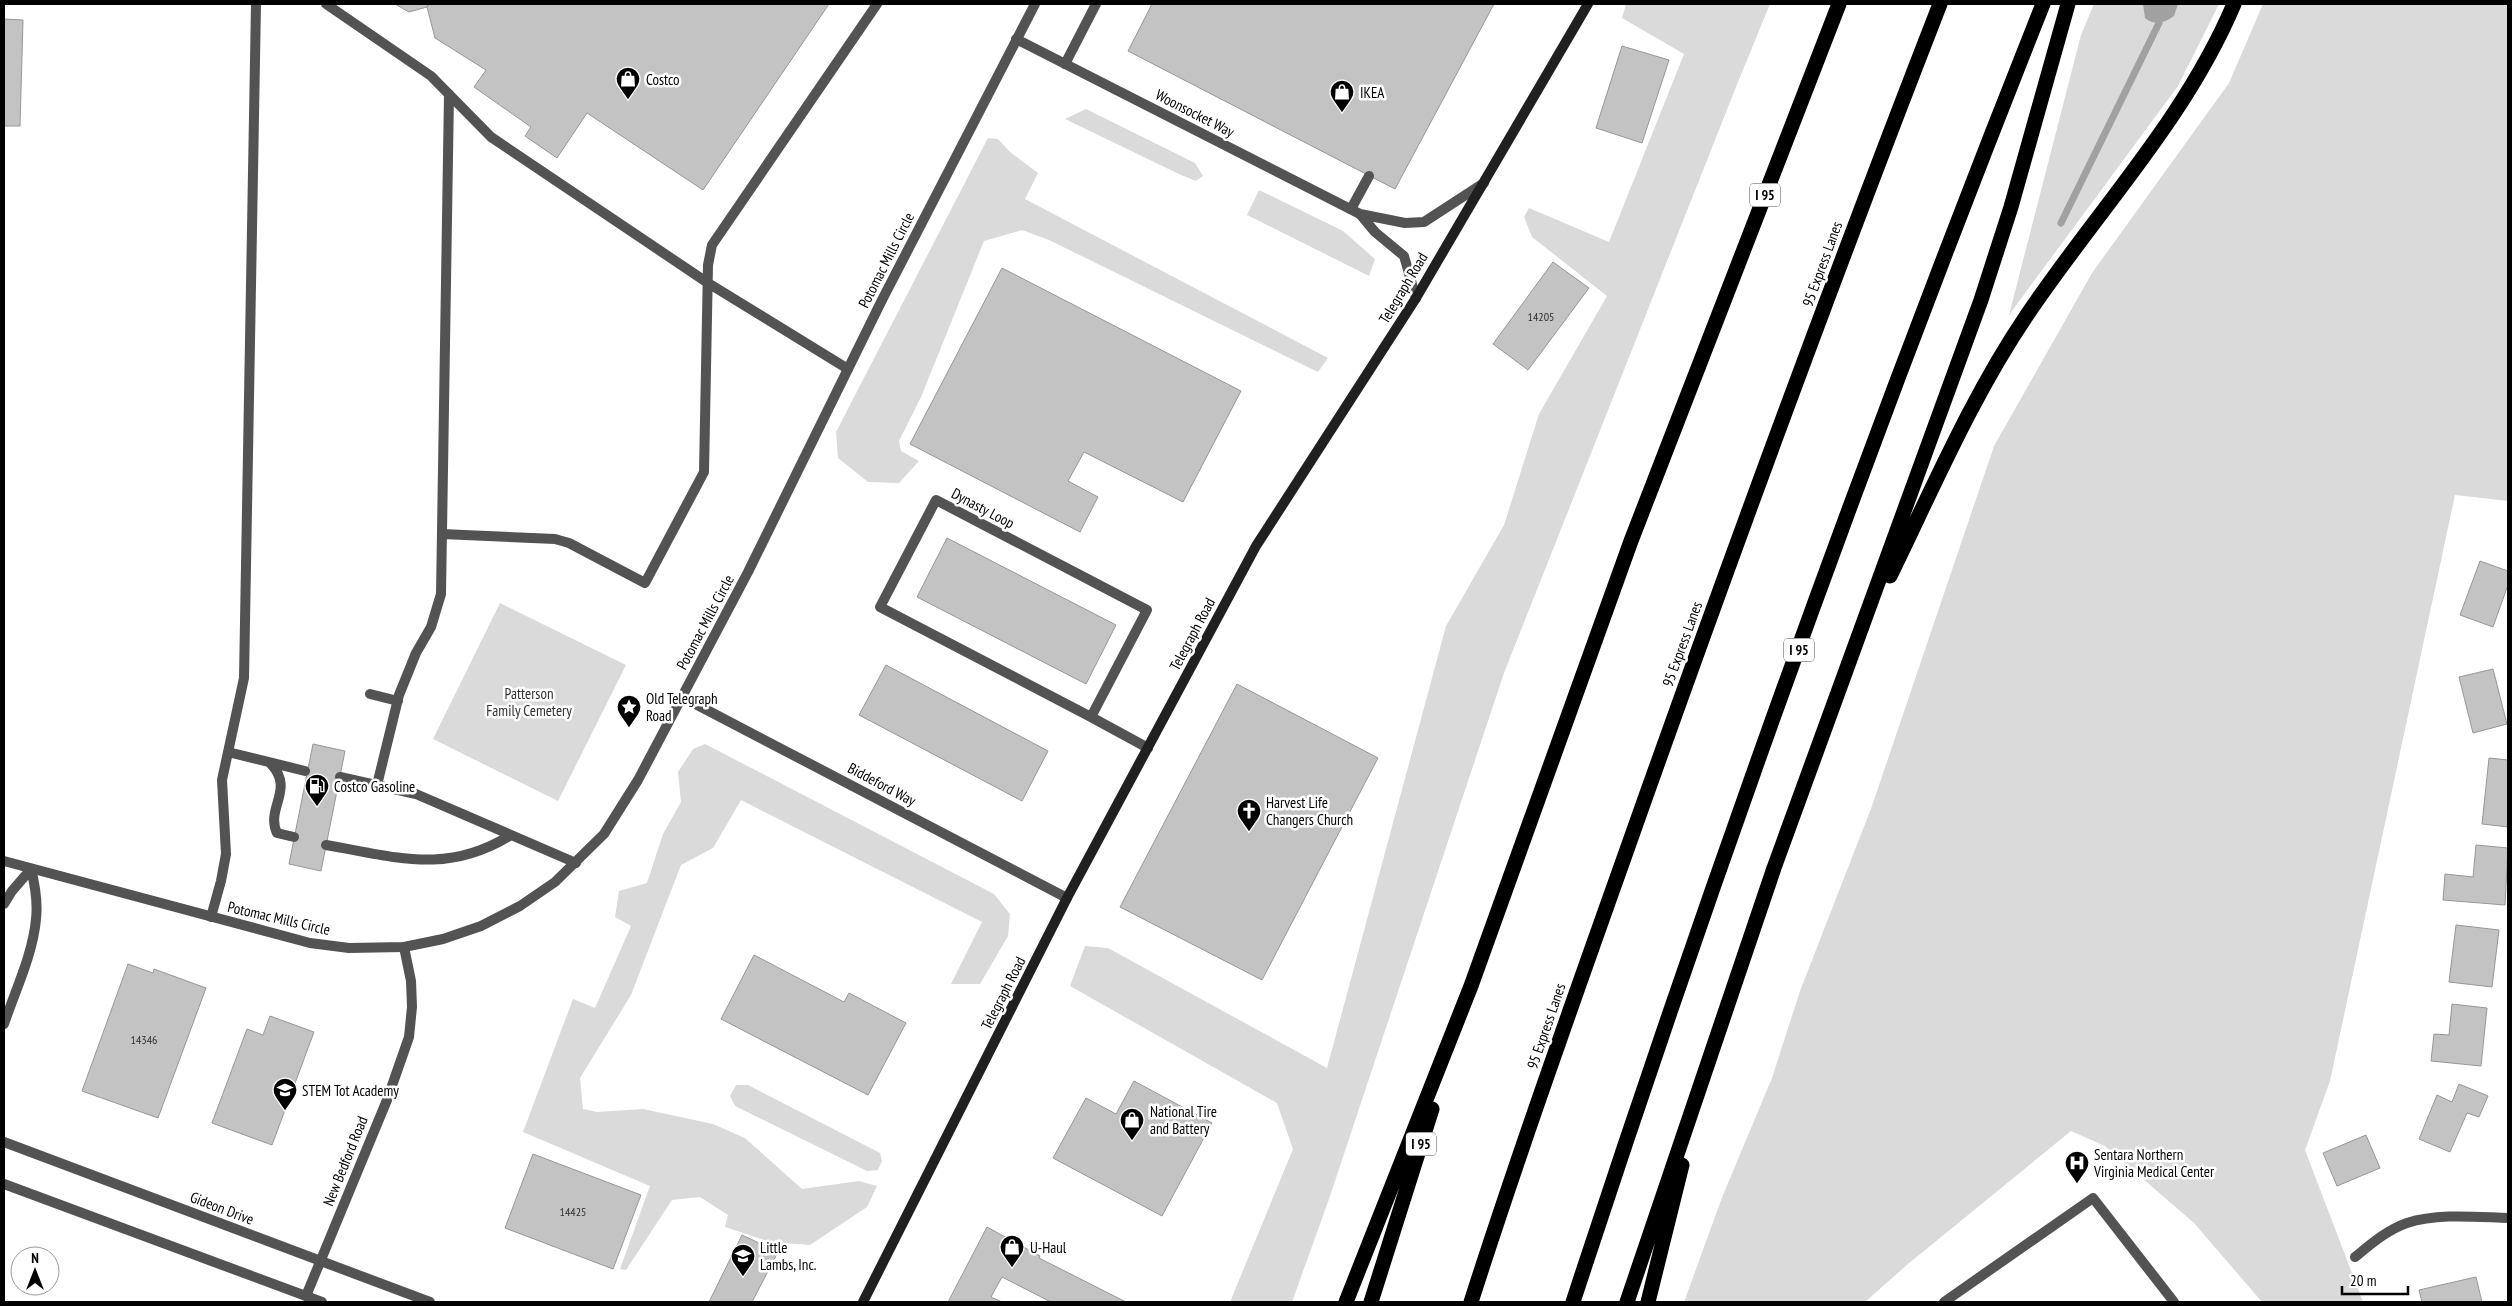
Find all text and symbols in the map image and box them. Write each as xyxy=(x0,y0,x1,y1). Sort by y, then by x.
shop icon: Costco xyxy=(615,66,641,100)
place label: Costco xyxy=(646,70,680,89)
shop icon: IKEA xyxy=(1329,79,1355,113)
place label: IKEA xyxy=(1360,83,1385,102)
street label: Woonsocket Way xyxy=(1152,85,1238,141)
road number: I 95 xyxy=(1750,184,1780,206)
street label: Potomac Mills Circle xyxy=(854,209,918,311)
street label: 95 Express Lanes xyxy=(1798,219,1846,309)
street label: Telegraph Road xyxy=(1374,249,1432,327)
house number: 14205 xyxy=(1527,309,1555,324)
street label: Dynasty Loop xyxy=(948,484,1018,532)
street label: Potomac Mills Circle xyxy=(672,571,738,673)
street label: Telegraph Road xyxy=(1165,594,1219,674)
street label: 95 Express Lanes xyxy=(1658,599,1706,689)
road number: I 95 xyxy=(1784,638,1814,662)
park label: Patterson Family Cemetery xyxy=(486,684,572,720)
place label: Old Telegraph Road xyxy=(646,689,718,725)
place icon: Old Telegraph Road xyxy=(616,694,642,728)
street label: Biddeford Way xyxy=(845,758,920,810)
fuel station icon: Costco Gasoline xyxy=(304,773,330,807)
place label: Costco Gasoline xyxy=(334,777,415,796)
place label: Harvest Life Changers Church xyxy=(1266,793,1353,829)
church icon: Harvest Life Changers Church xyxy=(1236,798,1262,832)
street label: Potomac Mills Circle xyxy=(226,897,332,939)
street label: Telegraph Road xyxy=(977,953,1029,1033)
street label: 95 Express Lanes xyxy=(1522,981,1570,1071)
house number: 14346 xyxy=(130,1032,158,1047)
school or university icon: STEM Tot Academy xyxy=(272,1077,298,1111)
place label: STEM Tot Academy xyxy=(302,1081,399,1100)
place label: National Tire and Battery xyxy=(1150,1102,1217,1138)
shop icon: National Tire and Battery xyxy=(1119,1107,1145,1141)
street label: New Bedford Road xyxy=(318,1113,372,1209)
road number: I 95 xyxy=(1406,1132,1436,1156)
place label: Sentara Northern Virginia Medical Center xyxy=(2093,1145,2215,1181)
hospital icon: Sentara Northern Virginia Medical Center xyxy=(2064,1150,2090,1184)
street label: Gideon Drive xyxy=(187,1187,257,1229)
house number: 14425 xyxy=(559,1204,587,1219)
shop icon: U-Haul xyxy=(999,1234,1025,1268)
place label: Little Lambs, Inc. xyxy=(760,1238,817,1274)
place label: U-Haul xyxy=(1030,1238,1067,1257)
school or university icon: Little Lambs, Inc. xyxy=(730,1243,756,1277)
north arrow xyxy=(10,1246,60,1296)
text: N xyxy=(31,1249,39,1267)
scale bar xyxy=(2342,1264,2408,1296)
text: 20 m xyxy=(2350,1271,2376,1290)

